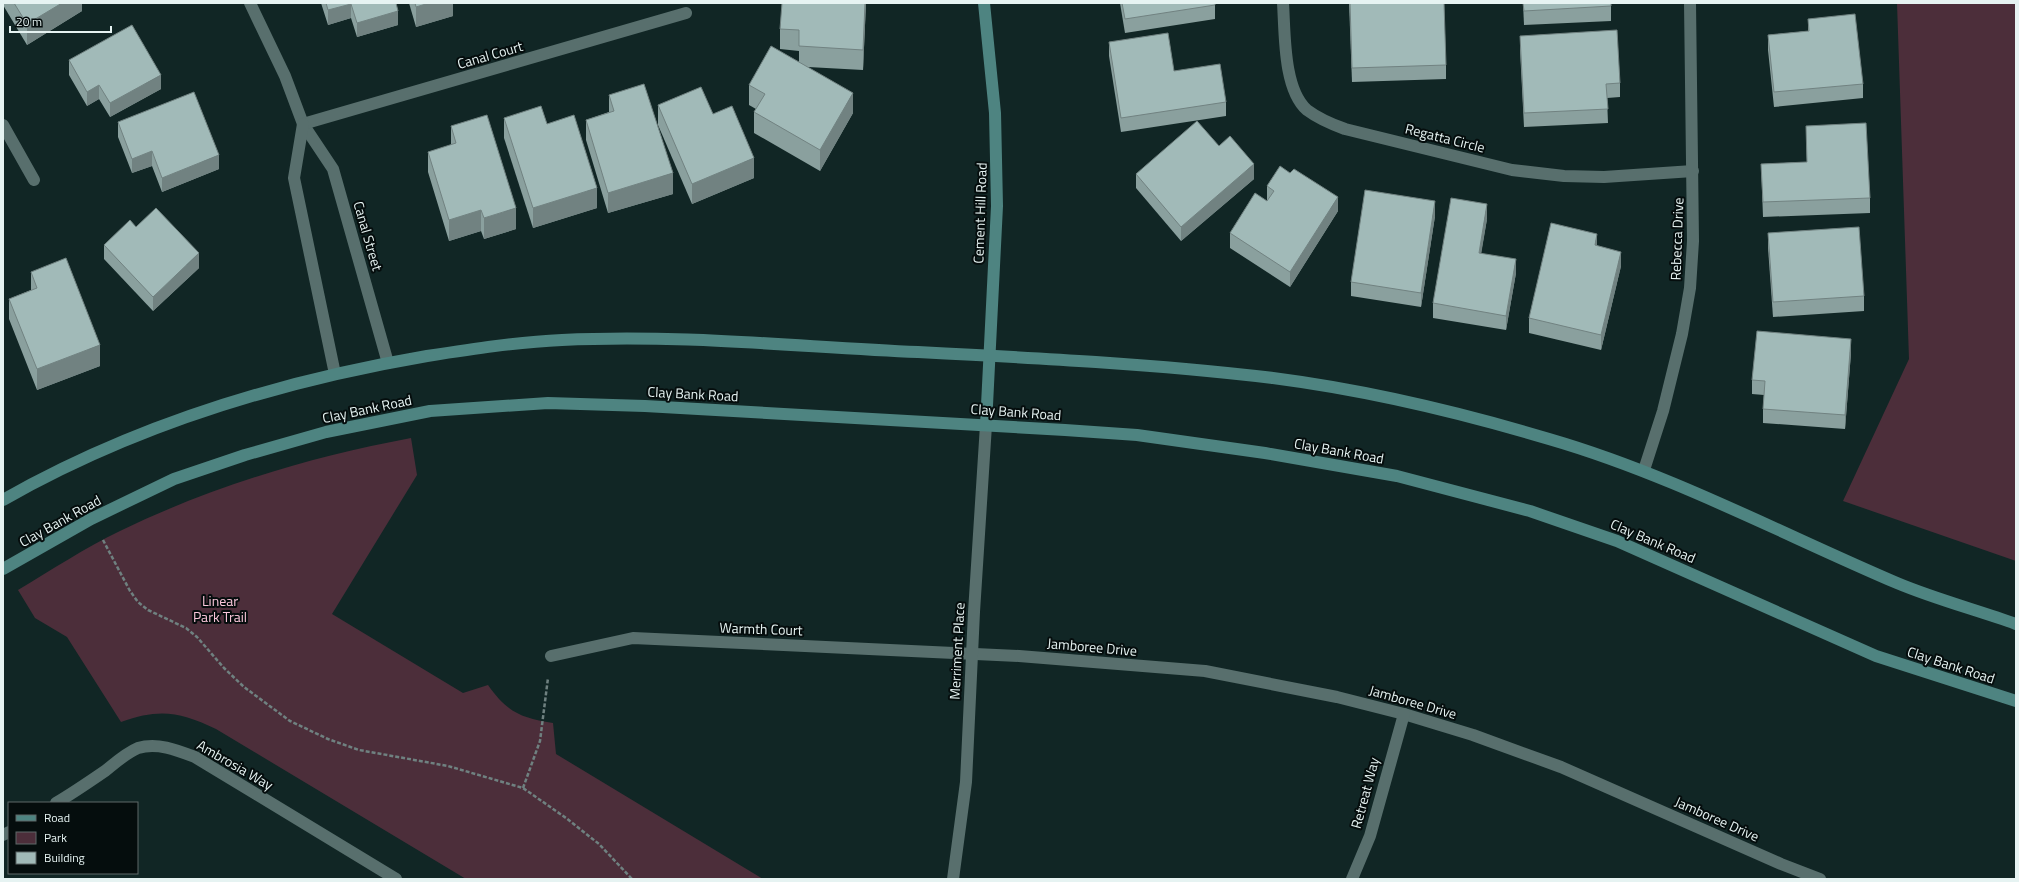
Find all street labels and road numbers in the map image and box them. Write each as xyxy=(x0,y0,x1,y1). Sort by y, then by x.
street label: Canal Court xyxy=(455,35,525,74)
street label: Regatta Circle xyxy=(1403,117,1487,158)
street label: Cement Hill Road xyxy=(967,162,992,264)
street label: Rebecca Drive xyxy=(1665,197,1688,281)
street label: Canal Street xyxy=(349,199,388,273)
street label: Clay Bank Road xyxy=(647,381,739,406)
street label: Clay Bank Road xyxy=(320,389,414,428)
street label: Clay Bank Road xyxy=(970,398,1062,425)
street label: Clay Bank Road xyxy=(1293,432,1386,469)
street label: Clay Bank Road xyxy=(15,489,105,552)
street label: Clay Bank Road xyxy=(1607,513,1699,568)
street label: Merriment Place xyxy=(943,602,970,700)
street label: Warmth Court xyxy=(719,617,803,640)
street label: Jamboree Drive xyxy=(1046,632,1138,661)
street label: Clay Bank Road xyxy=(1905,640,1998,689)
street label: Jamboree Drive xyxy=(1367,679,1459,724)
street label: Ambrosia Way xyxy=(193,734,278,795)
street label: Retreat Way xyxy=(1345,755,1384,831)
street label: Jamboree Drive xyxy=(1672,791,1763,846)

